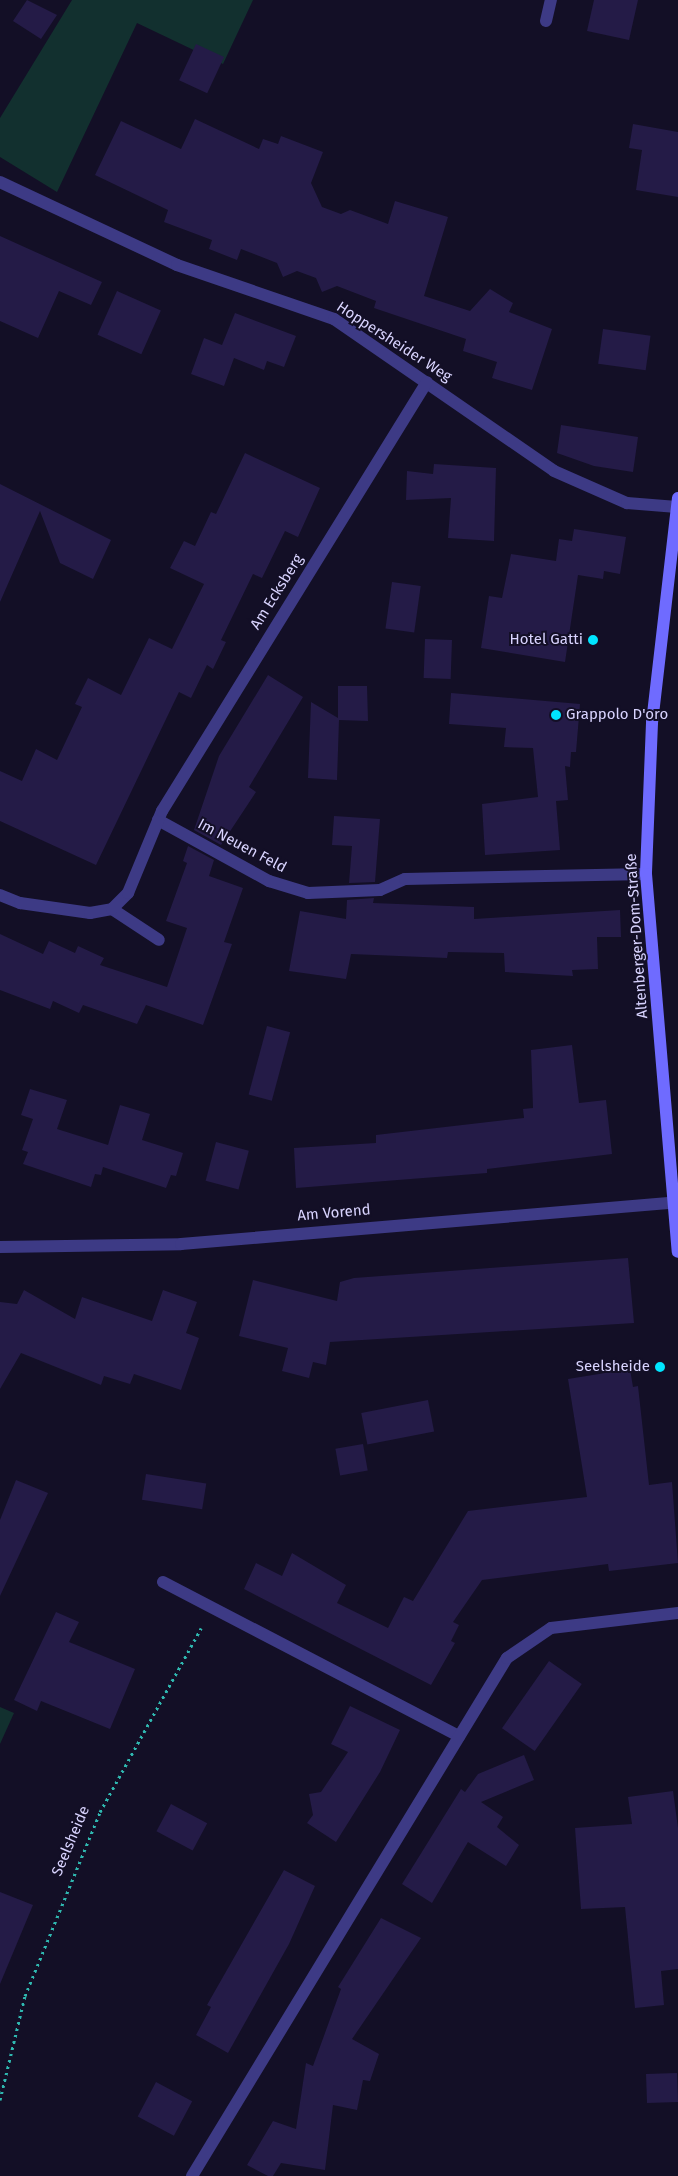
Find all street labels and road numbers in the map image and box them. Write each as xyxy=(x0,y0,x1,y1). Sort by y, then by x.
street label: Hoppersheider Weg xyxy=(333,298,455,386)
street label: Am Ecksberg xyxy=(247,551,307,633)
street label: Im Neuen Feld xyxy=(195,815,289,877)
street label: Altenberger-Dom-Straße xyxy=(622,853,652,1019)
street label: Am Vorend xyxy=(297,1201,371,1225)
street label: Seelsheide xyxy=(48,1803,94,1879)

